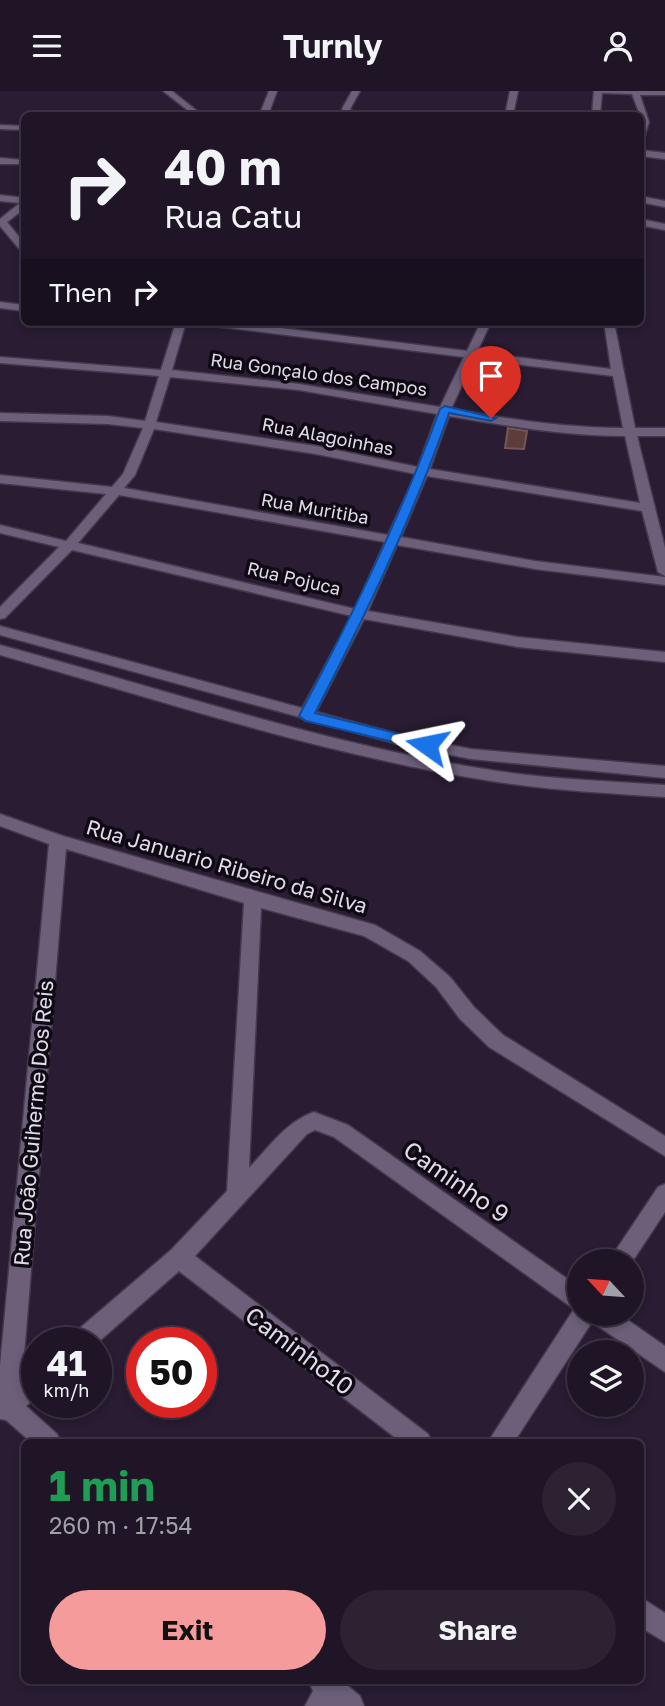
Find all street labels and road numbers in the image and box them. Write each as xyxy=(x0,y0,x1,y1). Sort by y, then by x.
street label: Rua Gonçalo dos Campos xyxy=(209,348,429,400)
street label: Rua Alagoinhas xyxy=(260,412,396,460)
street label: Rua Muritiba xyxy=(259,488,371,528)
street label: Rua Pojuca xyxy=(245,557,343,599)
street label: Rua Januario Ribeiro da Silva xyxy=(83,813,371,919)
street label: Rua João Guiherme Dos Reis xyxy=(8,979,58,1267)
street label: Caminho 9 xyxy=(399,1134,515,1228)
street label: Caminho10 xyxy=(240,1300,360,1400)

